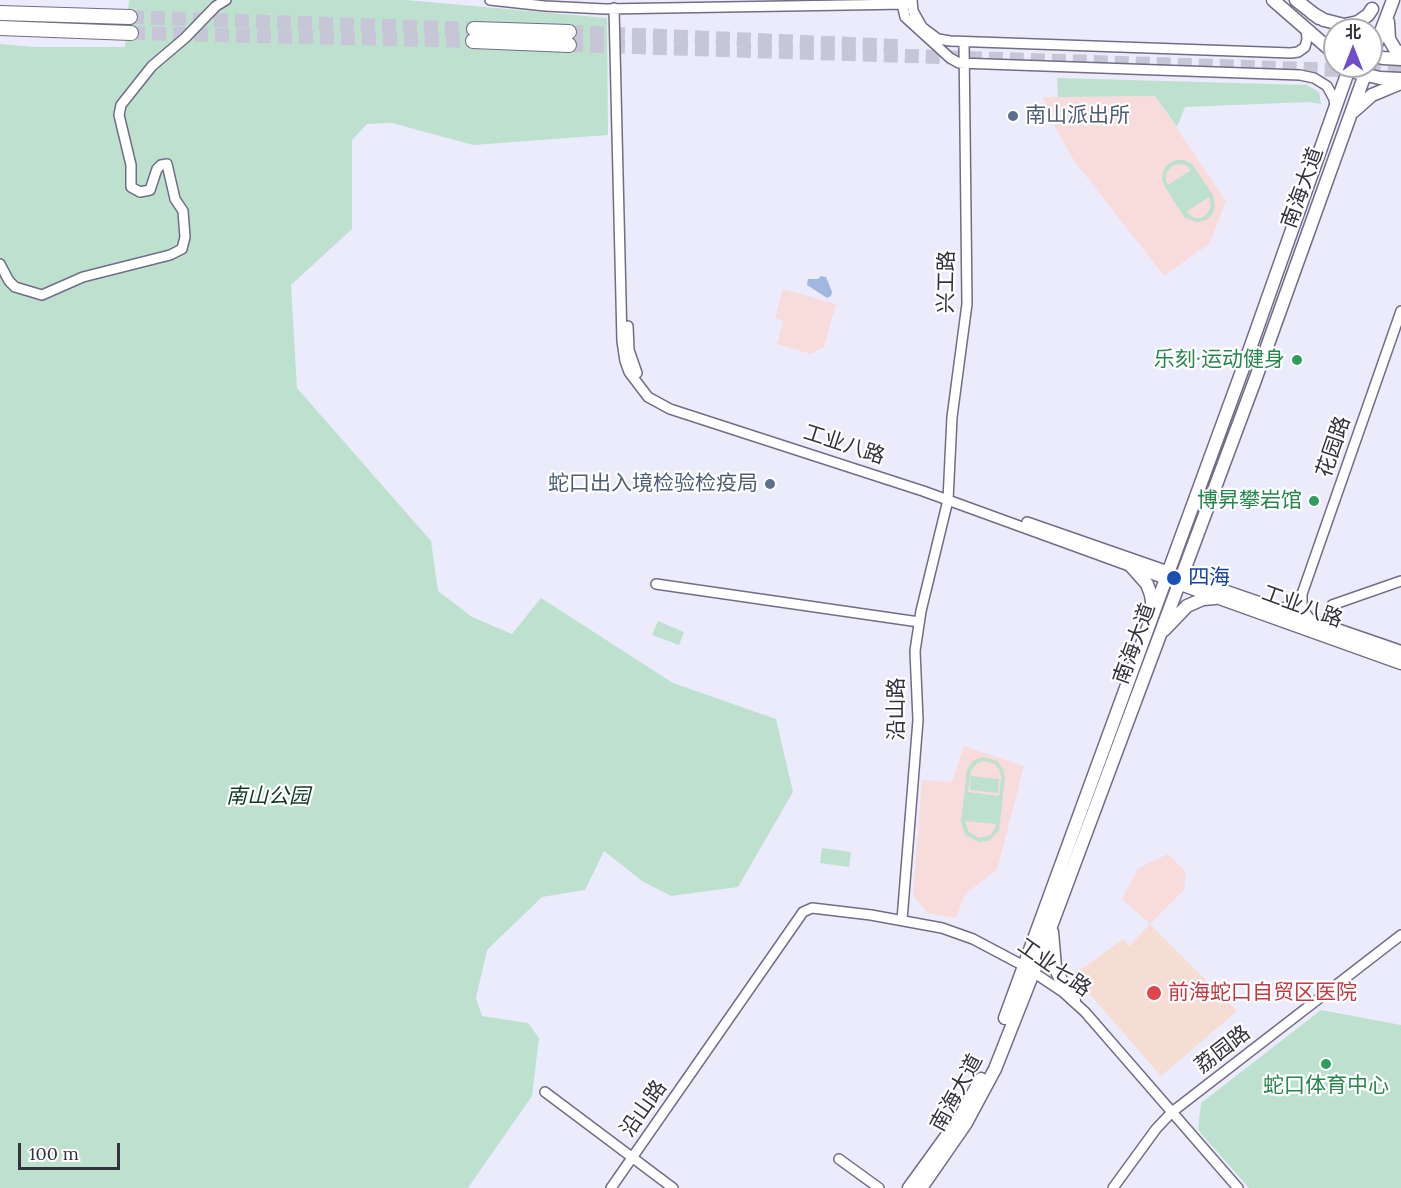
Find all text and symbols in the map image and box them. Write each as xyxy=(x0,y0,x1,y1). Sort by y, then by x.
north arrow xyxy=(1323,18,1383,78)
text: 北 xyxy=(1345,22,1361,42)
place label: 南山派出所 xyxy=(1025,103,1130,129)
marker: 南山派出所 xyxy=(1006,109,1020,123)
street label: 南海大道 xyxy=(1277,144,1329,232)
street label: 兴工路 xyxy=(934,250,960,314)
place label: 乐刻·运动健身 xyxy=(1154,347,1285,373)
marker: 乐刻·运动健身 xyxy=(1290,353,1304,367)
street label: 花园路 xyxy=(1312,413,1356,481)
street label: 工业八路 xyxy=(800,420,888,470)
place label: 蛇口出入境检验检疫局 xyxy=(548,471,758,497)
marker: 蛇口出入境检验检疫局 xyxy=(763,477,777,491)
place label: 博昇攀岩馆 xyxy=(1197,488,1302,514)
marker: 博昇攀岩馆 xyxy=(1307,494,1321,508)
place label: 四海 xyxy=(1188,565,1230,591)
marker: 四海 xyxy=(1165,569,1183,587)
street label: 工业八路 xyxy=(1258,581,1346,633)
street label: 南海大道 xyxy=(1109,600,1161,688)
street label: 沿山路 xyxy=(884,678,910,740)
park label: 南山公园 xyxy=(226,784,310,810)
street label: 工业七路 xyxy=(1012,934,1096,1002)
place label: 前海蛇口自贸区医院 xyxy=(1168,980,1357,1006)
marker: 前海蛇口自贸区医院 xyxy=(1145,984,1163,1002)
street label: 荔园路 xyxy=(1190,1021,1256,1079)
street label: 南海大道 xyxy=(926,1050,988,1136)
marker: 蛇口体育中心 xyxy=(1319,1057,1333,1071)
place label: 蛇口体育中心 xyxy=(1263,1073,1389,1099)
street label: 沿山路 xyxy=(616,1076,672,1142)
scale bar xyxy=(21,1131,123,1169)
text: 100 m xyxy=(29,1142,79,1165)

